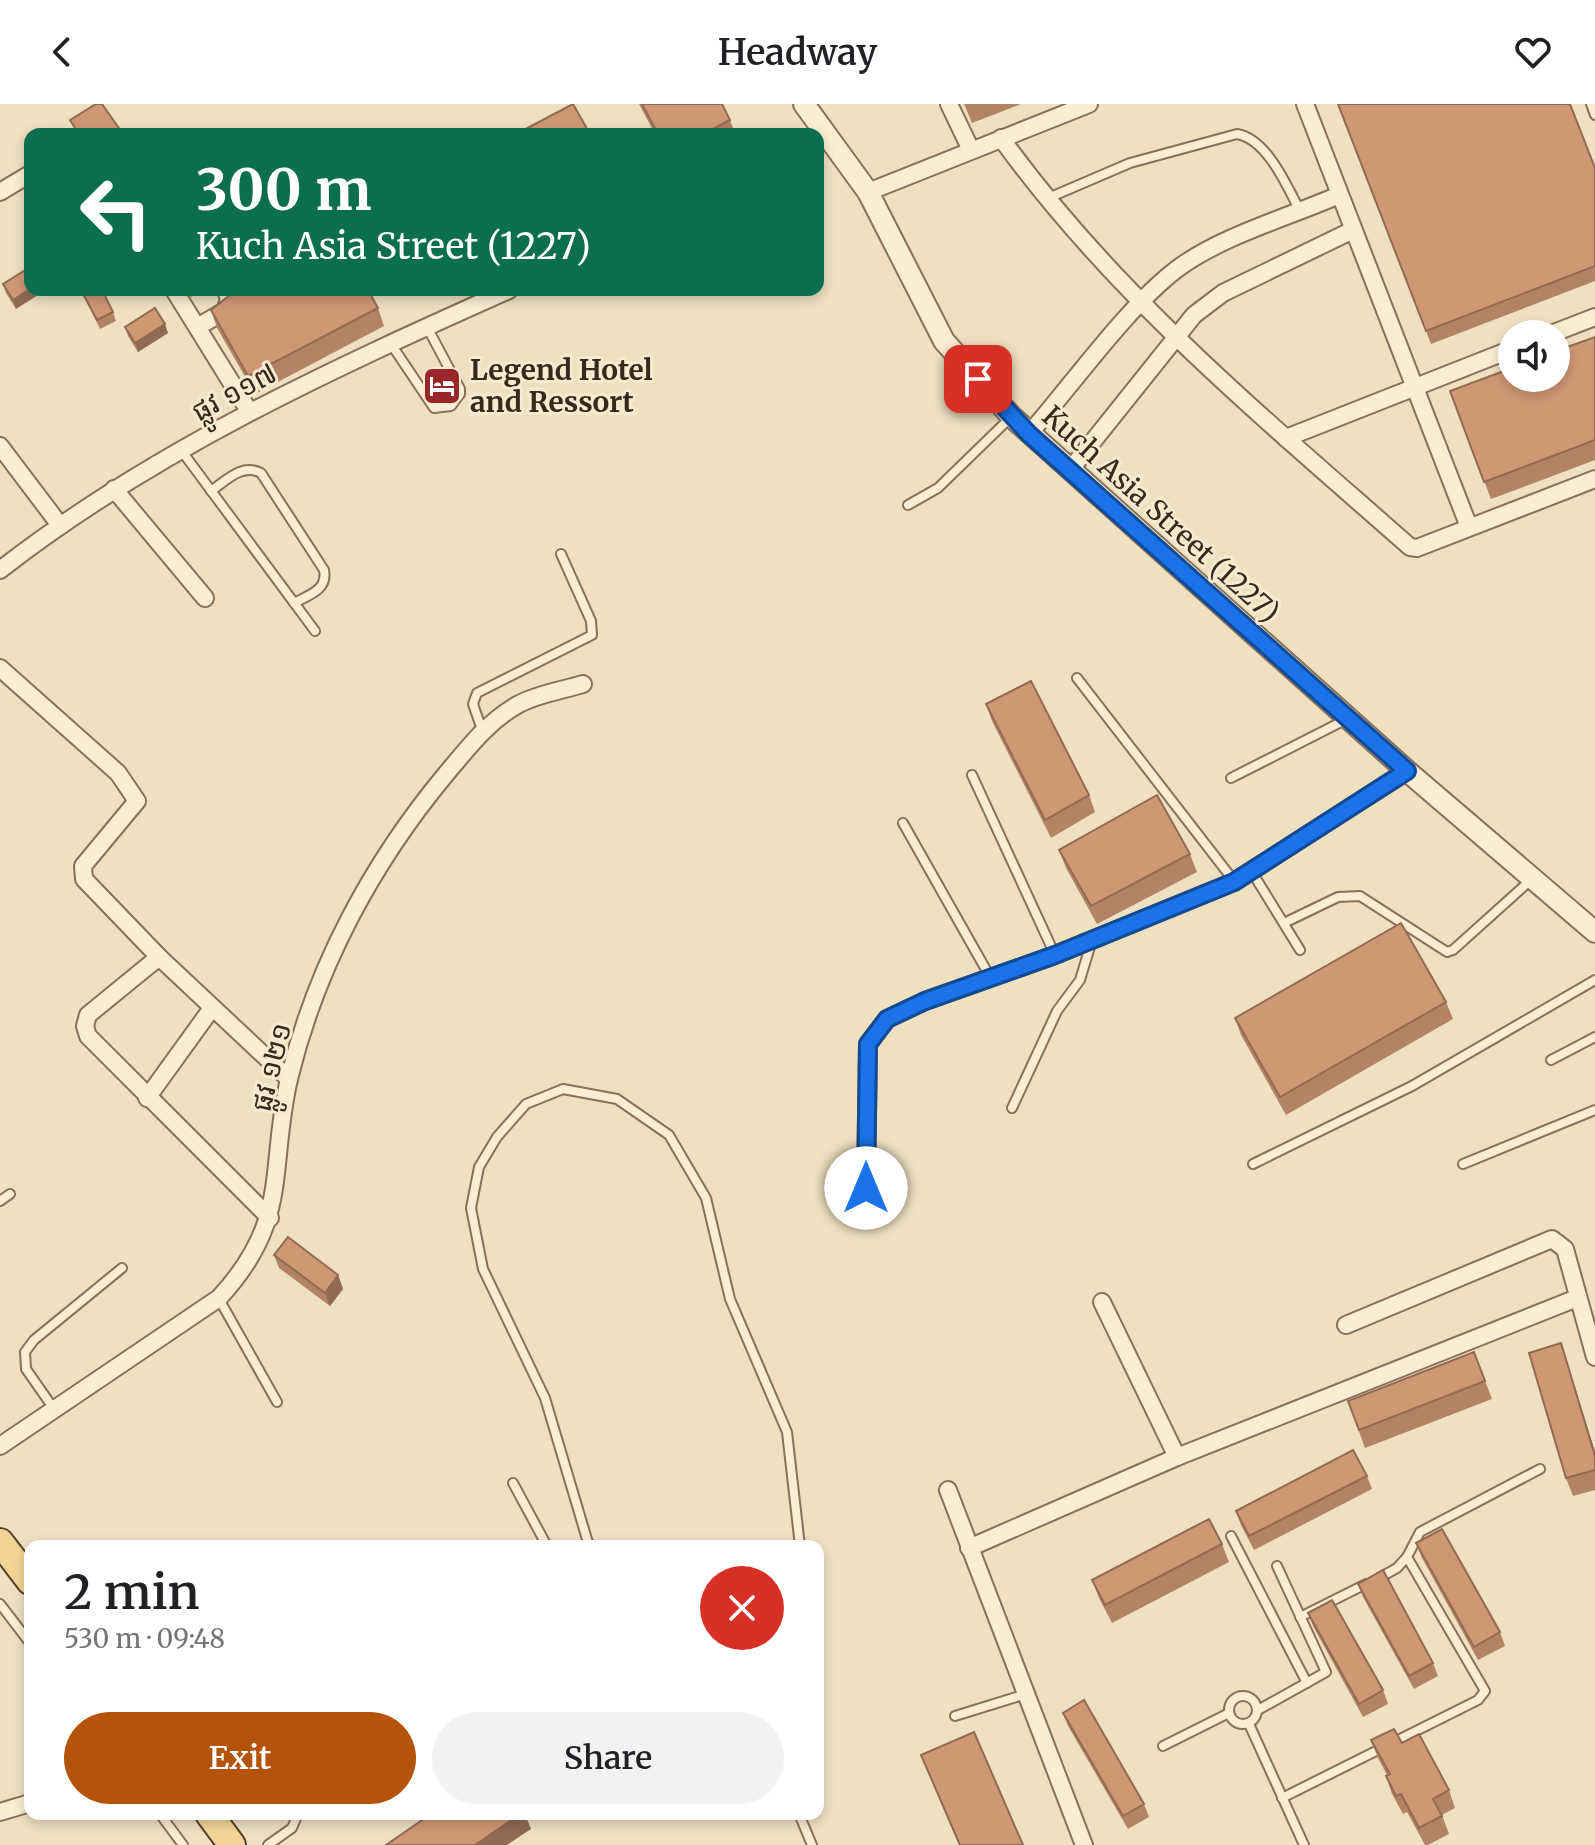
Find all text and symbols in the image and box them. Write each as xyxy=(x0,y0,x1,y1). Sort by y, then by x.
icon: back xyxy=(40,30,84,74)
text: Headway xyxy=(718,30,877,75)
icon: heart xyxy=(1511,30,1555,74)
text: 300 m xyxy=(196,155,372,225)
icon: left xyxy=(64,160,168,264)
text: Kuch Asia Street (1227) xyxy=(196,224,591,269)
map controls xyxy=(1498,320,1570,392)
button: sound xyxy=(1498,320,1570,392)
pin xyxy=(944,345,1012,413)
place label: Legend Hotel and Ressort xyxy=(470,352,653,420)
street label: ផ្លូវ ១១៧ xyxy=(185,355,286,436)
icon: arrive xyxy=(956,357,1000,401)
hotel icon: Legend Hotel and Ressort xyxy=(421,365,463,407)
street label: Kuch Asia Street (1227) xyxy=(1035,398,1287,630)
street label: ផ្លូវ ១២១ xyxy=(243,1019,306,1117)
position arrow xyxy=(824,1146,908,1230)
text: 2 min xyxy=(64,1562,200,1622)
button: close xyxy=(700,1566,784,1650)
text: 530 m · 09:48 xyxy=(64,1622,225,1655)
button: Exit xyxy=(64,1712,416,1804)
button: Share xyxy=(432,1712,784,1804)

